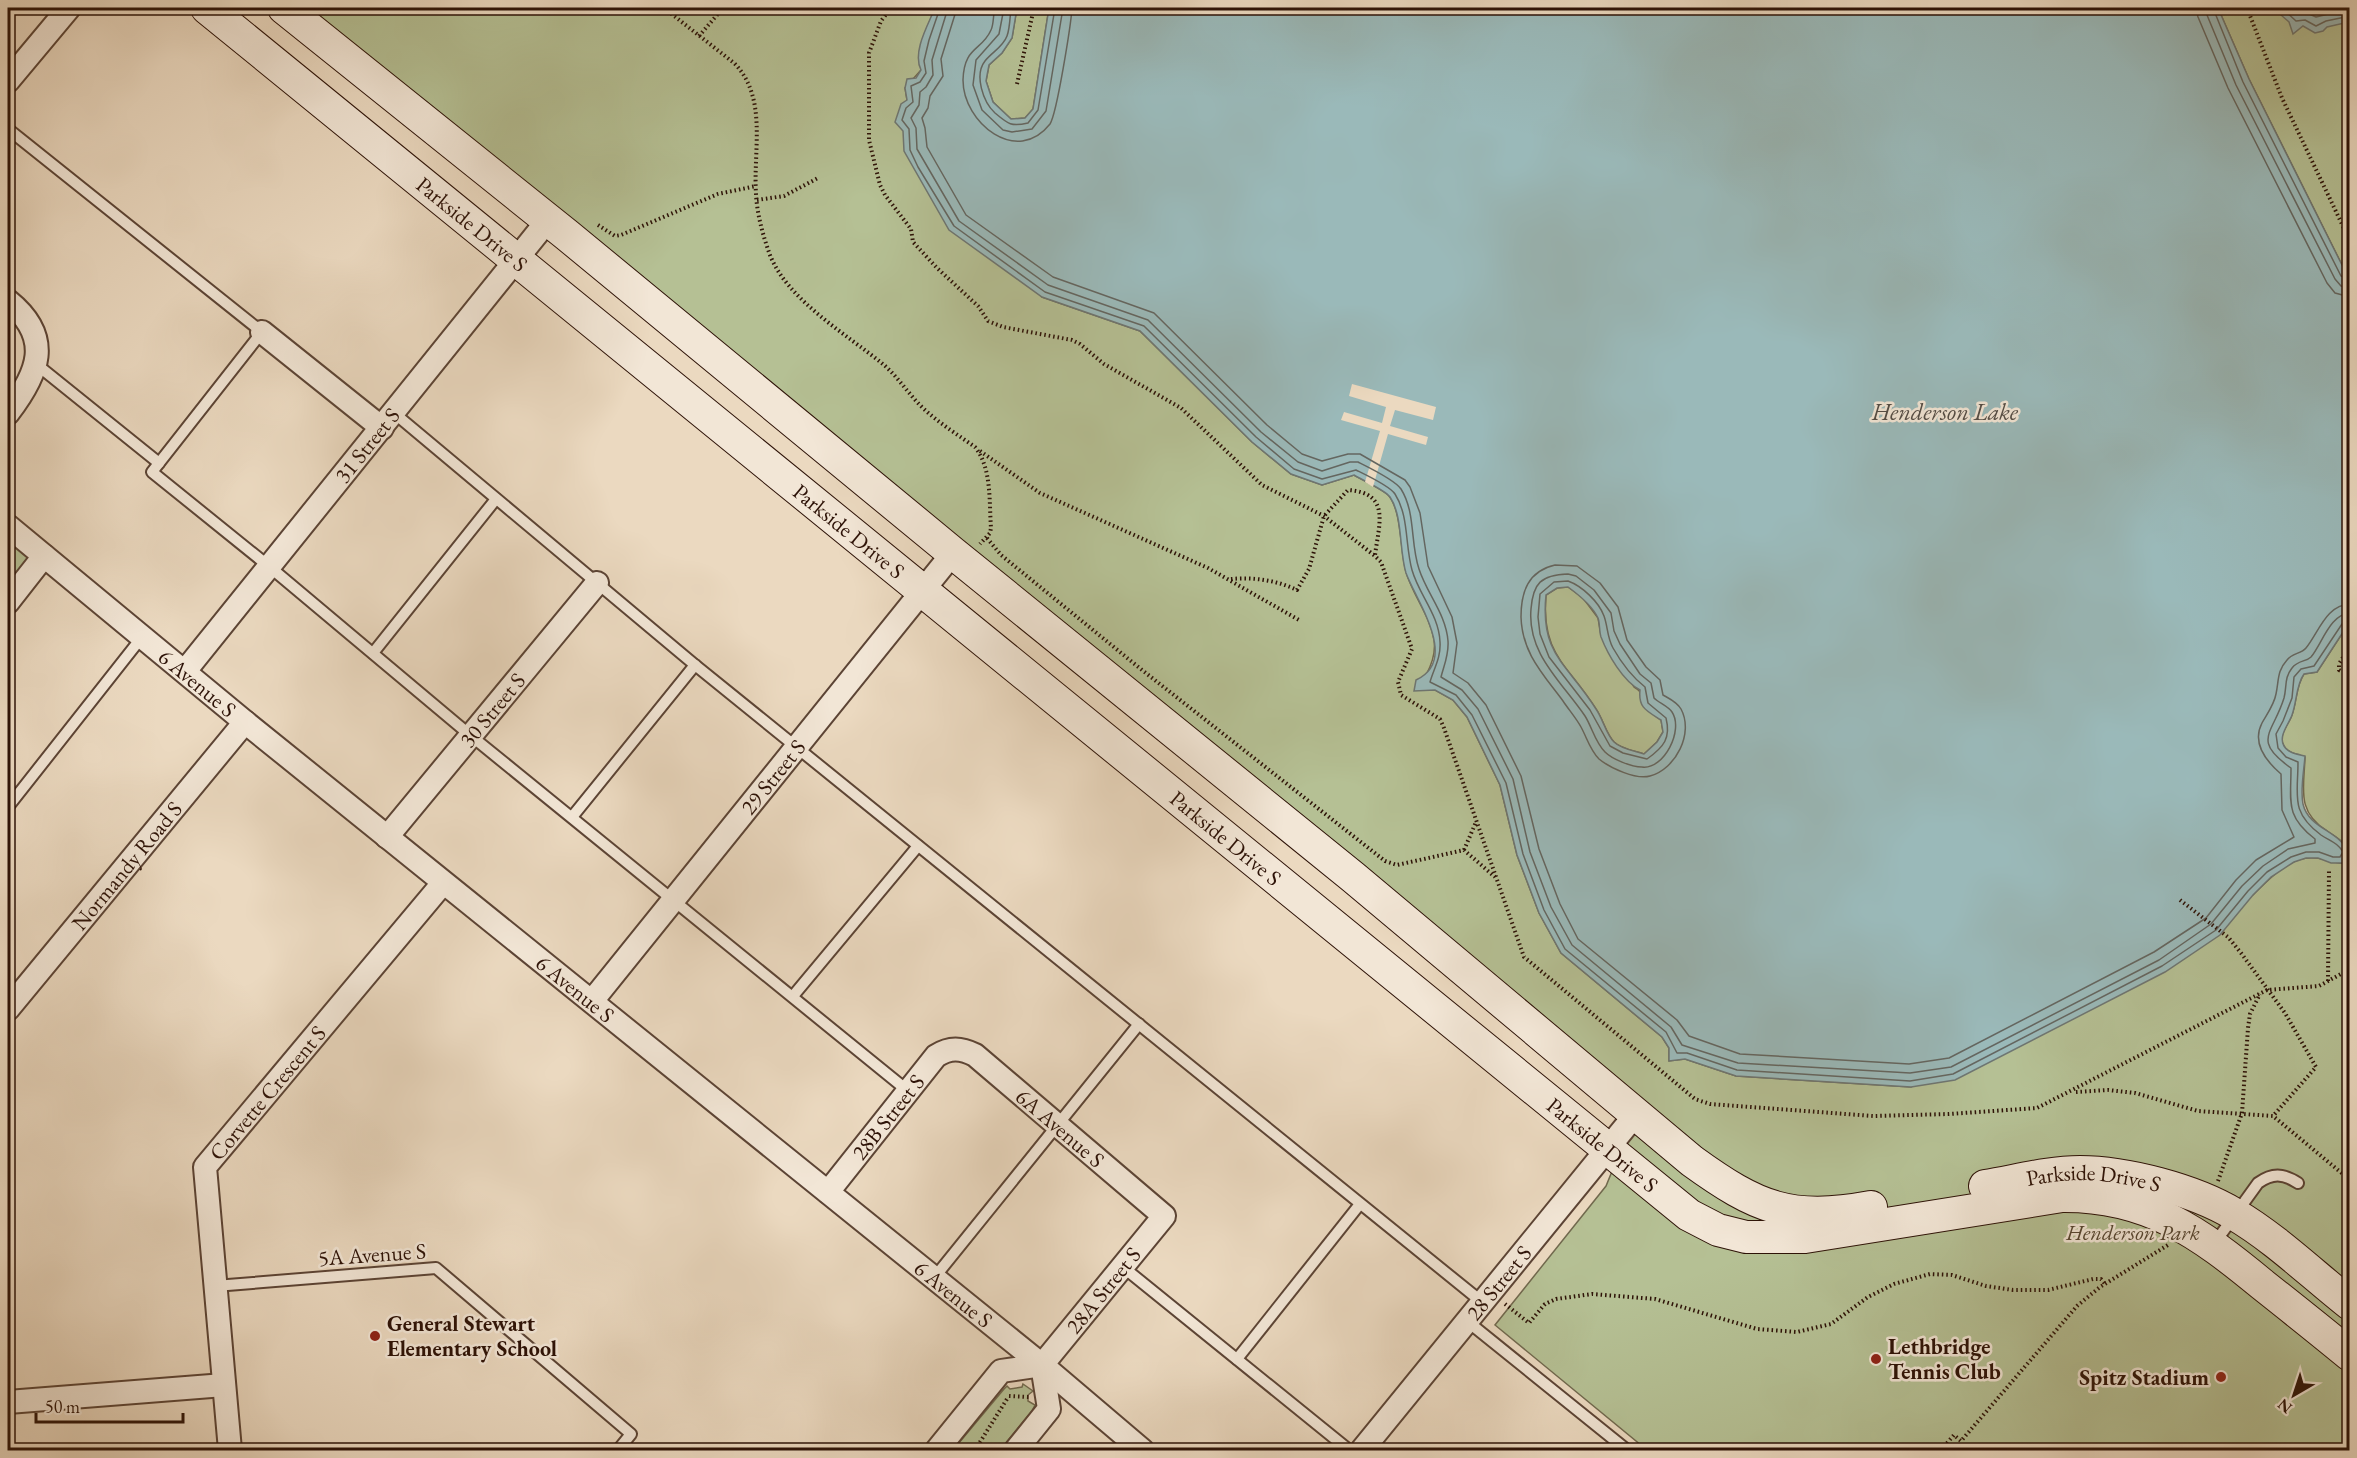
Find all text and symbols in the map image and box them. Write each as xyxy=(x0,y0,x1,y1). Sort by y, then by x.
street label: Parkside Drive S xyxy=(410,170,534,278)
water label: Henderson Lake xyxy=(1871,396,2019,427)
street label: 31 Street S xyxy=(328,402,406,489)
street label: Parkside Drive S xyxy=(787,477,911,585)
street label: 6 Avenue S xyxy=(152,642,242,724)
street label: 30 Street S xyxy=(453,667,532,754)
street label: 29 Street S xyxy=(734,733,812,821)
street label: Parkside Drive S xyxy=(1164,784,1287,892)
street label: Normandy Road S xyxy=(65,795,189,936)
street label: 6 Avenue S xyxy=(530,948,620,1029)
street label: Corvette Crescent S xyxy=(203,1020,332,1167)
street label: 28B Street S xyxy=(845,1068,931,1166)
street label: 6A Avenue S xyxy=(1009,1082,1111,1174)
street label: Parkside Drive S xyxy=(1541,1091,1664,1199)
street label: Parkside Drive S xyxy=(2024,1158,2164,1199)
park label: Henderson Park xyxy=(2065,1218,2200,1247)
street label: 5A Avenue S xyxy=(317,1236,427,1273)
street label: 28 Street S xyxy=(1460,1239,1538,1326)
street label: 28A Street S xyxy=(1059,1241,1147,1340)
street label: 6 Avenue S xyxy=(908,1254,999,1334)
place label: General Stewart Elementary School xyxy=(387,1309,557,1363)
marker: General Stewart Elementary School xyxy=(368,1329,382,1343)
place label: Lethbridge Tennis Club xyxy=(1888,1332,2001,1386)
marker: Lethbridge Tennis Club xyxy=(1869,1352,1883,1366)
place label: Spitz Stadium xyxy=(2079,1363,2209,1392)
north arrow xyxy=(2264,1365,2324,1425)
marker: Spitz Stadium xyxy=(2214,1370,2228,1384)
scale bar xyxy=(36,1386,183,1424)
text: N xyxy=(2273,1394,2297,1419)
text: 50 m xyxy=(45,1395,80,1418)

